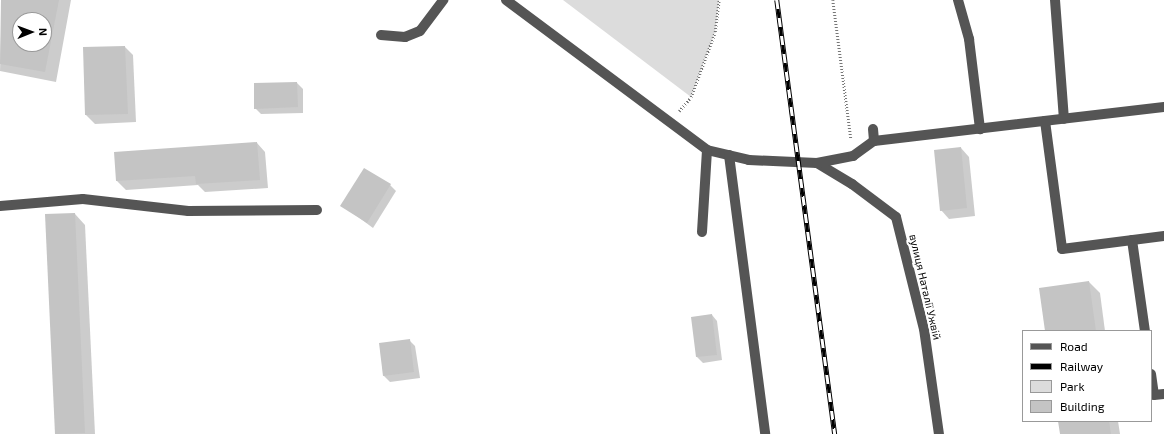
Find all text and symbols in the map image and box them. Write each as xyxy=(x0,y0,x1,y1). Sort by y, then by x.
north arrow xyxy=(12,12,52,52)
text: N xyxy=(37,28,50,36)
street label: вулиця Наталії Ужвій xyxy=(906,233,944,341)
legend xyxy=(1022,330,1152,422)
text: Road xyxy=(1060,339,1088,353)
text: Railway xyxy=(1060,359,1103,373)
text: Park xyxy=(1060,379,1085,393)
text: Building xyxy=(1060,399,1104,413)

